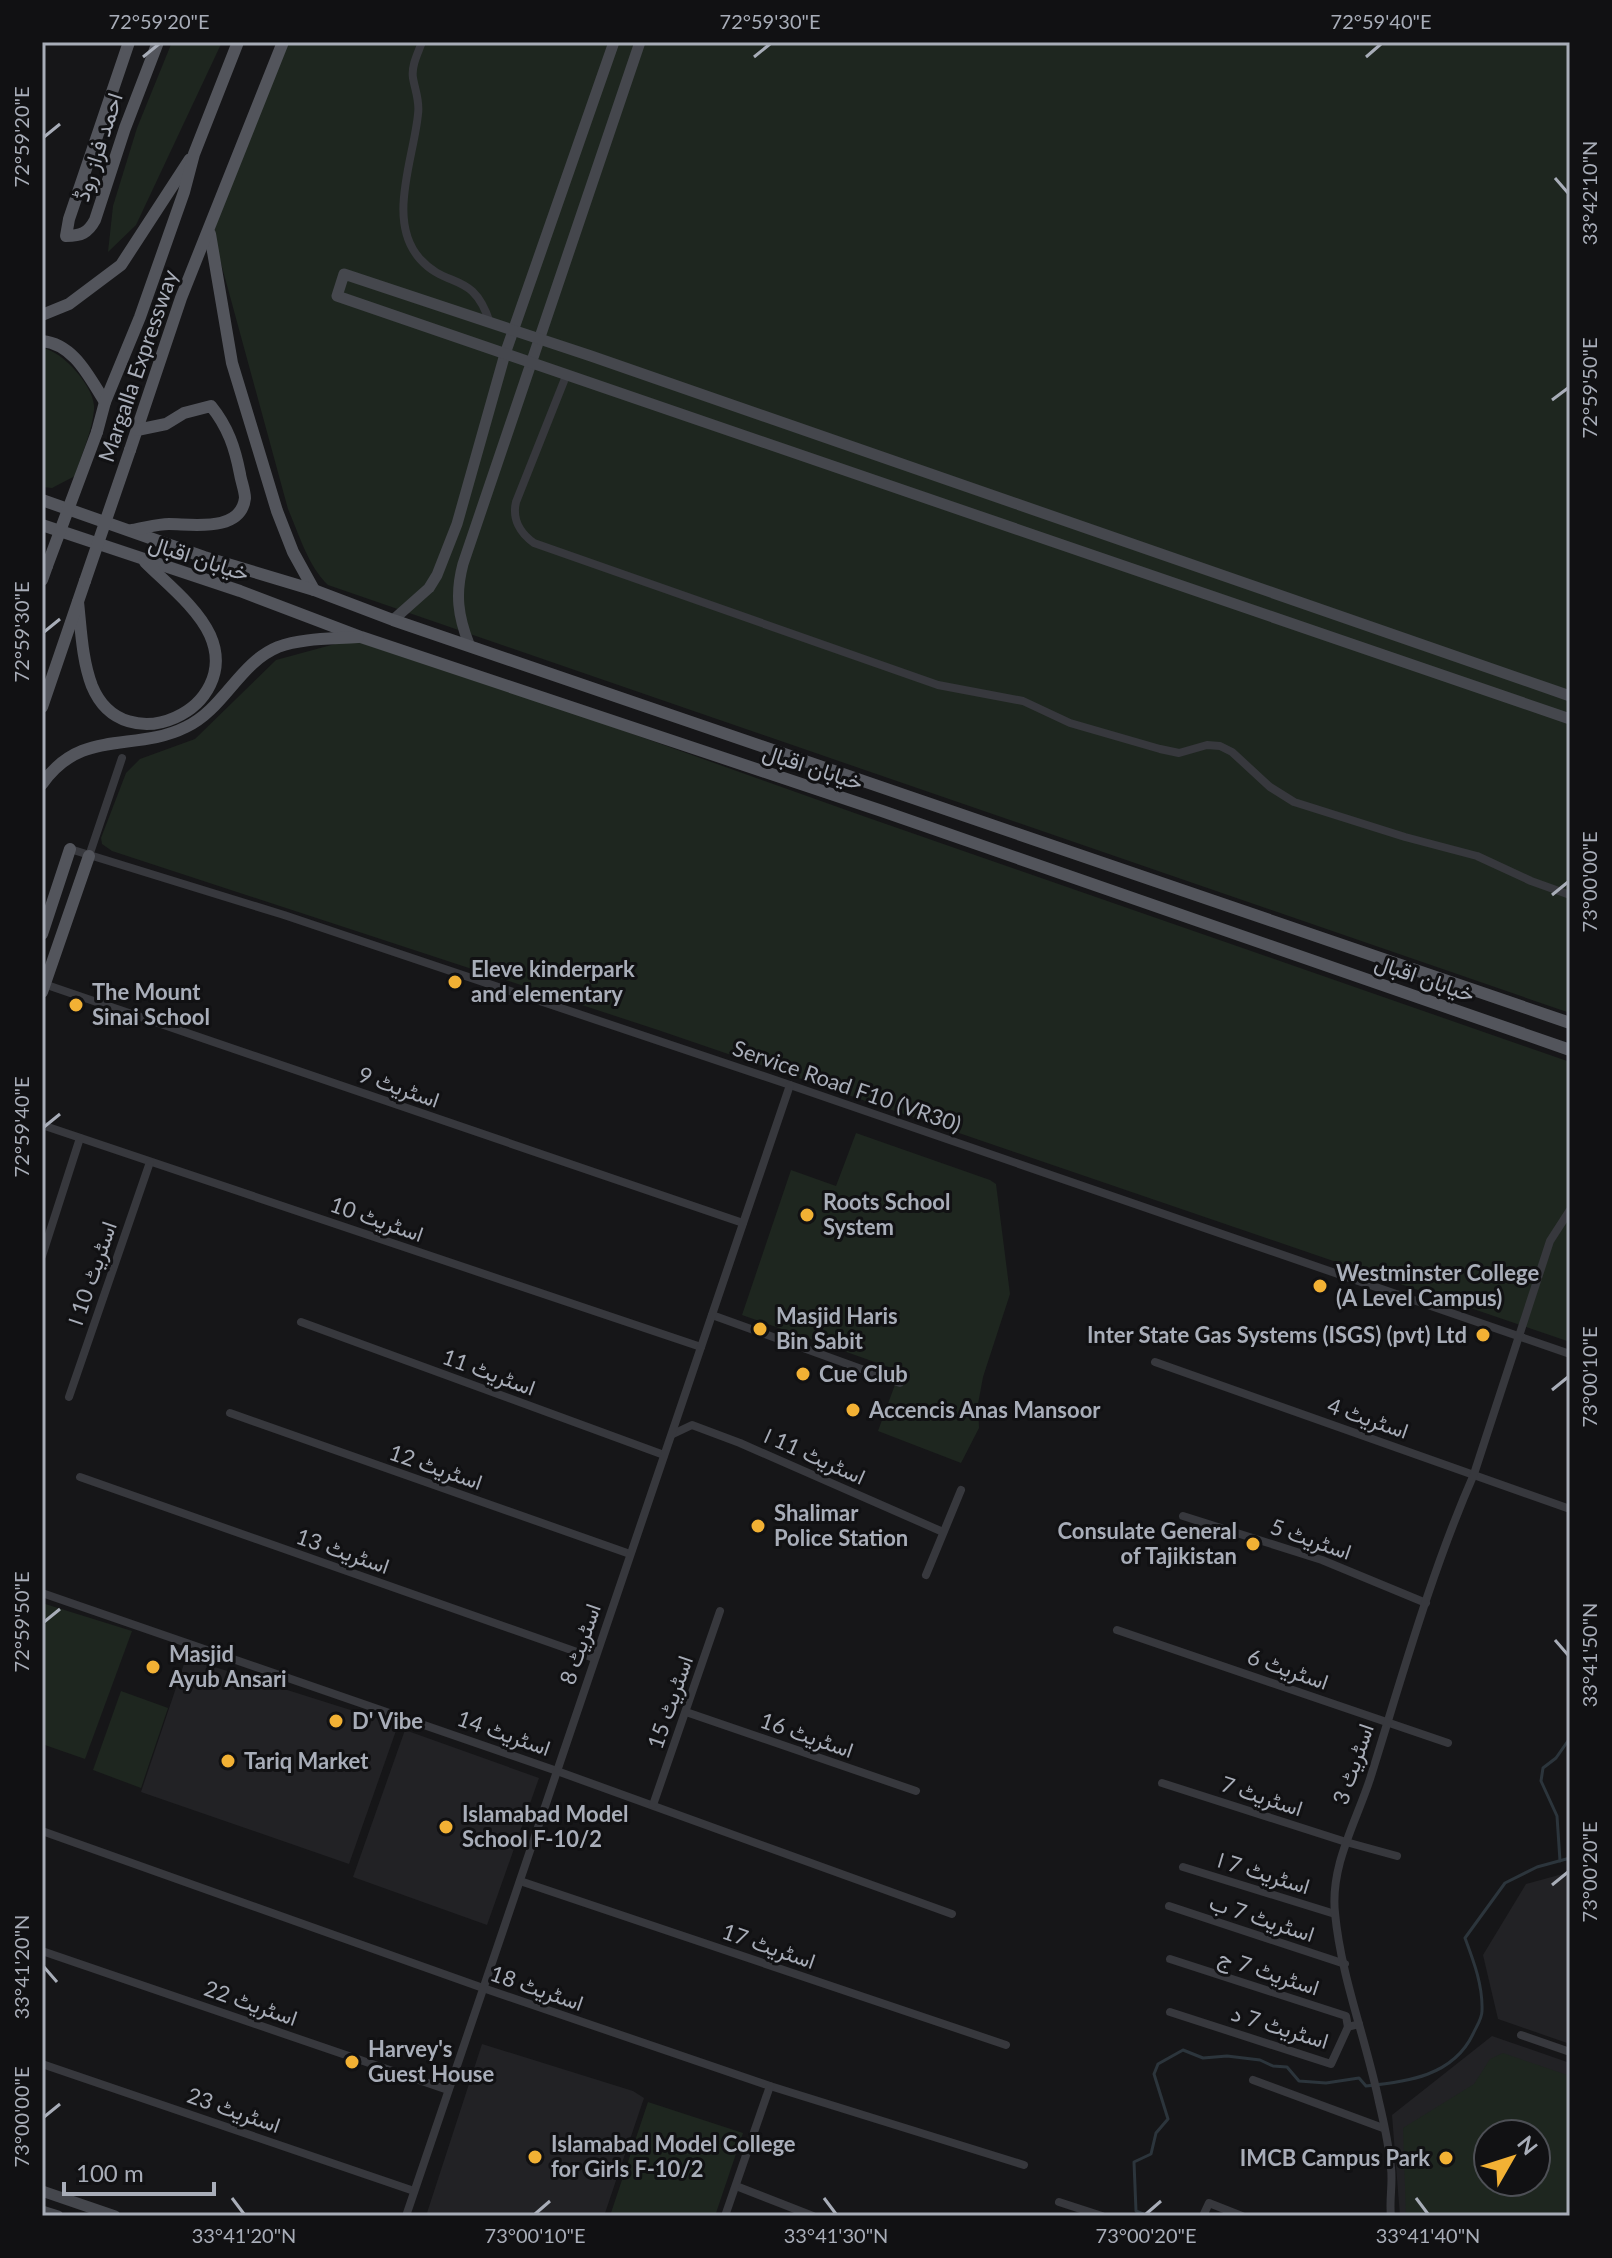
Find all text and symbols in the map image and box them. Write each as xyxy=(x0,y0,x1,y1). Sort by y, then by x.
text: 72°59'20"E xyxy=(109,9,209,33)
text: 72°59'30"E xyxy=(720,9,820,33)
text: 72°59'40"E xyxy=(1331,9,1431,33)
text: 72°59'20"E xyxy=(9,87,33,187)
street label: احمد فراز روڈ xyxy=(67,89,129,205)
text: 33°42'10"N xyxy=(1577,141,1601,245)
street label: Margalla Expressway xyxy=(92,266,183,465)
text: 72°59'50"E xyxy=(1577,338,1601,438)
street label: خیابان اقبال xyxy=(146,529,253,586)
text: 72°59'30"E xyxy=(9,582,33,682)
street label: خیابان اقبال xyxy=(760,738,867,795)
text: 73°00'00"E xyxy=(1577,832,1601,932)
street label: خیابان اقبال xyxy=(1372,948,1479,1007)
place label: Eleve kinderpark and elementary xyxy=(471,955,635,1007)
marker: Eleve kinderpark and elementary xyxy=(446,973,464,991)
place label: The Mount Sinai School xyxy=(92,978,210,1030)
marker: The Mount Sinai School xyxy=(67,996,85,1014)
street label: Service Road F10 (VR30) xyxy=(729,1034,965,1137)
street label: اسٹریٹ 9 xyxy=(355,1060,443,1114)
text: 72°59'40"E xyxy=(9,1077,33,1177)
place label: Roots School System xyxy=(823,1188,950,1240)
street label: اسٹریٹ 10 xyxy=(327,1190,427,1248)
marker: Roots School System xyxy=(798,1206,816,1224)
street label: اسٹریٹ 10 ا xyxy=(61,1218,123,1328)
place label: Westminster College (A Level Campus) xyxy=(1336,1259,1539,1311)
marker: Westminster College (A Level Campus) xyxy=(1311,1277,1329,1295)
place label: Masjid Haris Bin Sabit xyxy=(776,1302,898,1354)
marker: Masjid Haris Bin Sabit xyxy=(751,1320,769,1338)
place label: Inter State Gas Systems (ISGS) (pvt) Ltd xyxy=(1087,1321,1467,1348)
marker: Inter State Gas Systems (ISGS) (pvt) Ltd xyxy=(1474,1326,1492,1344)
text: 73°00'10"E xyxy=(1577,1327,1601,1427)
street label: اسٹریٹ 11 xyxy=(439,1342,539,1402)
place label: Cue Club xyxy=(819,1360,908,1387)
marker: Cue Club xyxy=(794,1365,812,1383)
street label: اسٹریٹ 4 xyxy=(1324,1391,1412,1445)
place label: Accencis Anas Mansoor xyxy=(868,1396,1101,1423)
marker: Accencis Anas Mansoor xyxy=(844,1401,862,1419)
street label: اسٹریٹ 11 ا xyxy=(760,1421,870,1491)
street label: اسٹریٹ 12 xyxy=(386,1438,486,1496)
place label: Shalimar Police Station xyxy=(774,1499,908,1551)
street label: اسٹریٹ 5 xyxy=(1267,1512,1355,1566)
marker: Shalimar Police Station xyxy=(749,1517,767,1535)
place label: Consulate General of Tajikistan xyxy=(1057,1517,1237,1569)
street label: اسٹریٹ 13 xyxy=(293,1522,393,1580)
marker: Consulate General of Tajikistan xyxy=(1244,1535,1262,1553)
text: 72°59'50"E xyxy=(9,1572,33,1672)
street label: اسٹریٹ 8 xyxy=(553,1600,607,1688)
text: 33°41'50"N xyxy=(1577,1603,1601,1707)
place label: Masjid Ayub Ansari xyxy=(168,1640,287,1692)
street label: اسٹریٹ 6 xyxy=(1244,1642,1332,1696)
street label: اسٹریٹ 15 xyxy=(641,1652,699,1752)
marker: Masjid Ayub Ansari xyxy=(144,1658,162,1676)
street label: اسٹریٹ 14 xyxy=(454,1704,554,1762)
street label: اسٹریٹ 16 xyxy=(757,1706,857,1764)
place label: D' Vibe xyxy=(352,1707,423,1734)
marker: D' Vibe xyxy=(327,1712,345,1730)
street label: اسٹریٹ 3 xyxy=(1326,1720,1380,1808)
place label: Tariq Market xyxy=(244,1747,369,1774)
marker: Tariq Market xyxy=(219,1752,237,1770)
street label: اسٹریٹ 7 xyxy=(1218,1770,1306,1822)
place label: Islamabad Model School F-10/2 xyxy=(462,1800,628,1852)
marker: Islamabad Model School F-10/2 xyxy=(437,1818,455,1836)
text: 73°00'20"E xyxy=(1577,1822,1601,1922)
street label: اسٹریٹ 7 ا xyxy=(1215,1846,1313,1900)
street label: اسٹریٹ 7 ب xyxy=(1206,1888,1318,1948)
text: 33°41'20"N xyxy=(9,1915,33,2019)
street label: اسٹریٹ 17 xyxy=(719,1917,819,1975)
street label: اسٹریٹ 7 ج xyxy=(1215,1943,1323,2002)
street label: اسٹریٹ 18 xyxy=(487,1959,587,2017)
street label: اسٹریٹ 22 xyxy=(201,1974,301,2032)
street label: اسٹریٹ 7 د xyxy=(1228,1999,1332,2055)
place label: Harvey's Guest House xyxy=(368,2035,494,2087)
marker: Harvey's Guest House xyxy=(343,2053,361,2071)
text: 73°00'00"E xyxy=(9,2067,33,2167)
street label: اسٹریٹ 23 xyxy=(184,2081,284,2139)
north arrow xyxy=(1472,2118,1552,2198)
place label: Islamabad Model College for Girls F-10/2 xyxy=(551,2130,796,2182)
text: N xyxy=(1512,2130,1544,2160)
place label: IMCB Campus Park xyxy=(1240,2144,1430,2171)
scale bar xyxy=(64,2146,214,2196)
marker: Islamabad Model College for Girls F-10/2 xyxy=(526,2148,544,2166)
marker: IMCB Campus Park xyxy=(1437,2149,1455,2167)
text: 100 m xyxy=(76,2158,144,2187)
text: 33°41'20"N xyxy=(192,2223,296,2247)
text: 73°00'10"E xyxy=(485,2223,585,2247)
text: 33°41'30"N xyxy=(784,2223,888,2247)
text: 73°00'20"E xyxy=(1096,2223,1196,2247)
text: 33°41'40"N xyxy=(1376,2223,1480,2247)

